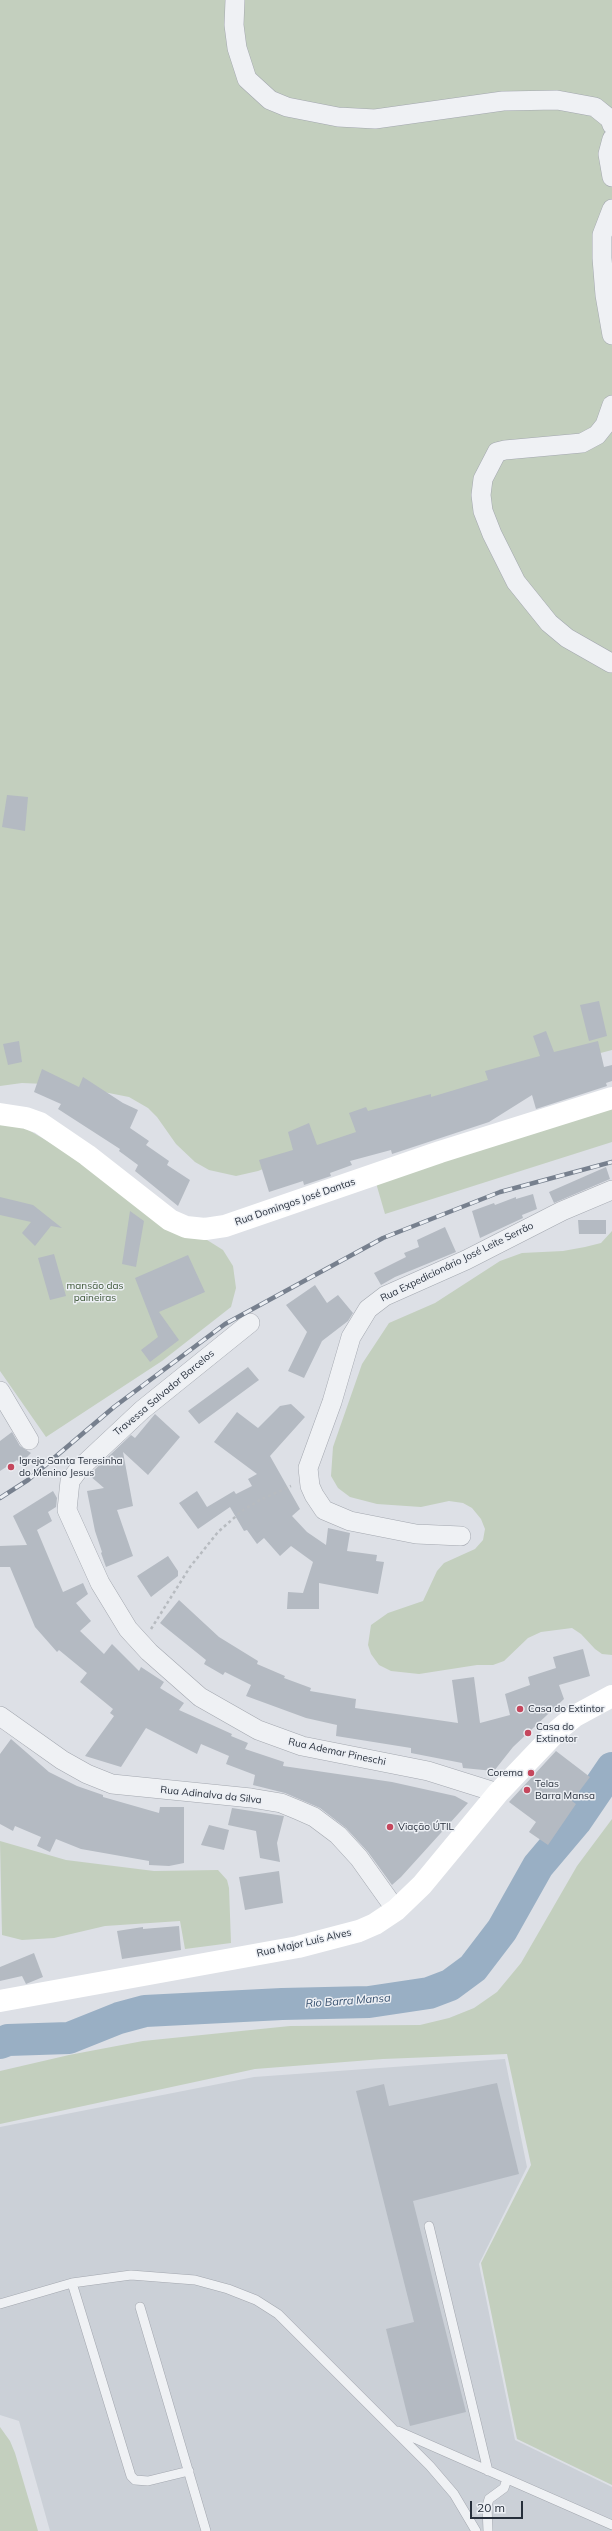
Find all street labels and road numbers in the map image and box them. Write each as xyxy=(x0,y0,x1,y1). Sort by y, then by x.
street label: Rua Domingos José Dantas xyxy=(233,1176,357,1228)
street label: Rua Expedicionário José Leite Serrão xyxy=(378,1220,536,1304)
street label: Travessa Salvador Barcelos xyxy=(111,1347,217,1439)
street label: Rua Ademar Pineschi xyxy=(287,1736,387,1768)
street label: Rua Adinalva da Silva xyxy=(160,1784,262,1806)
street label: Rua Major Luís Alves xyxy=(256,1926,352,1960)

